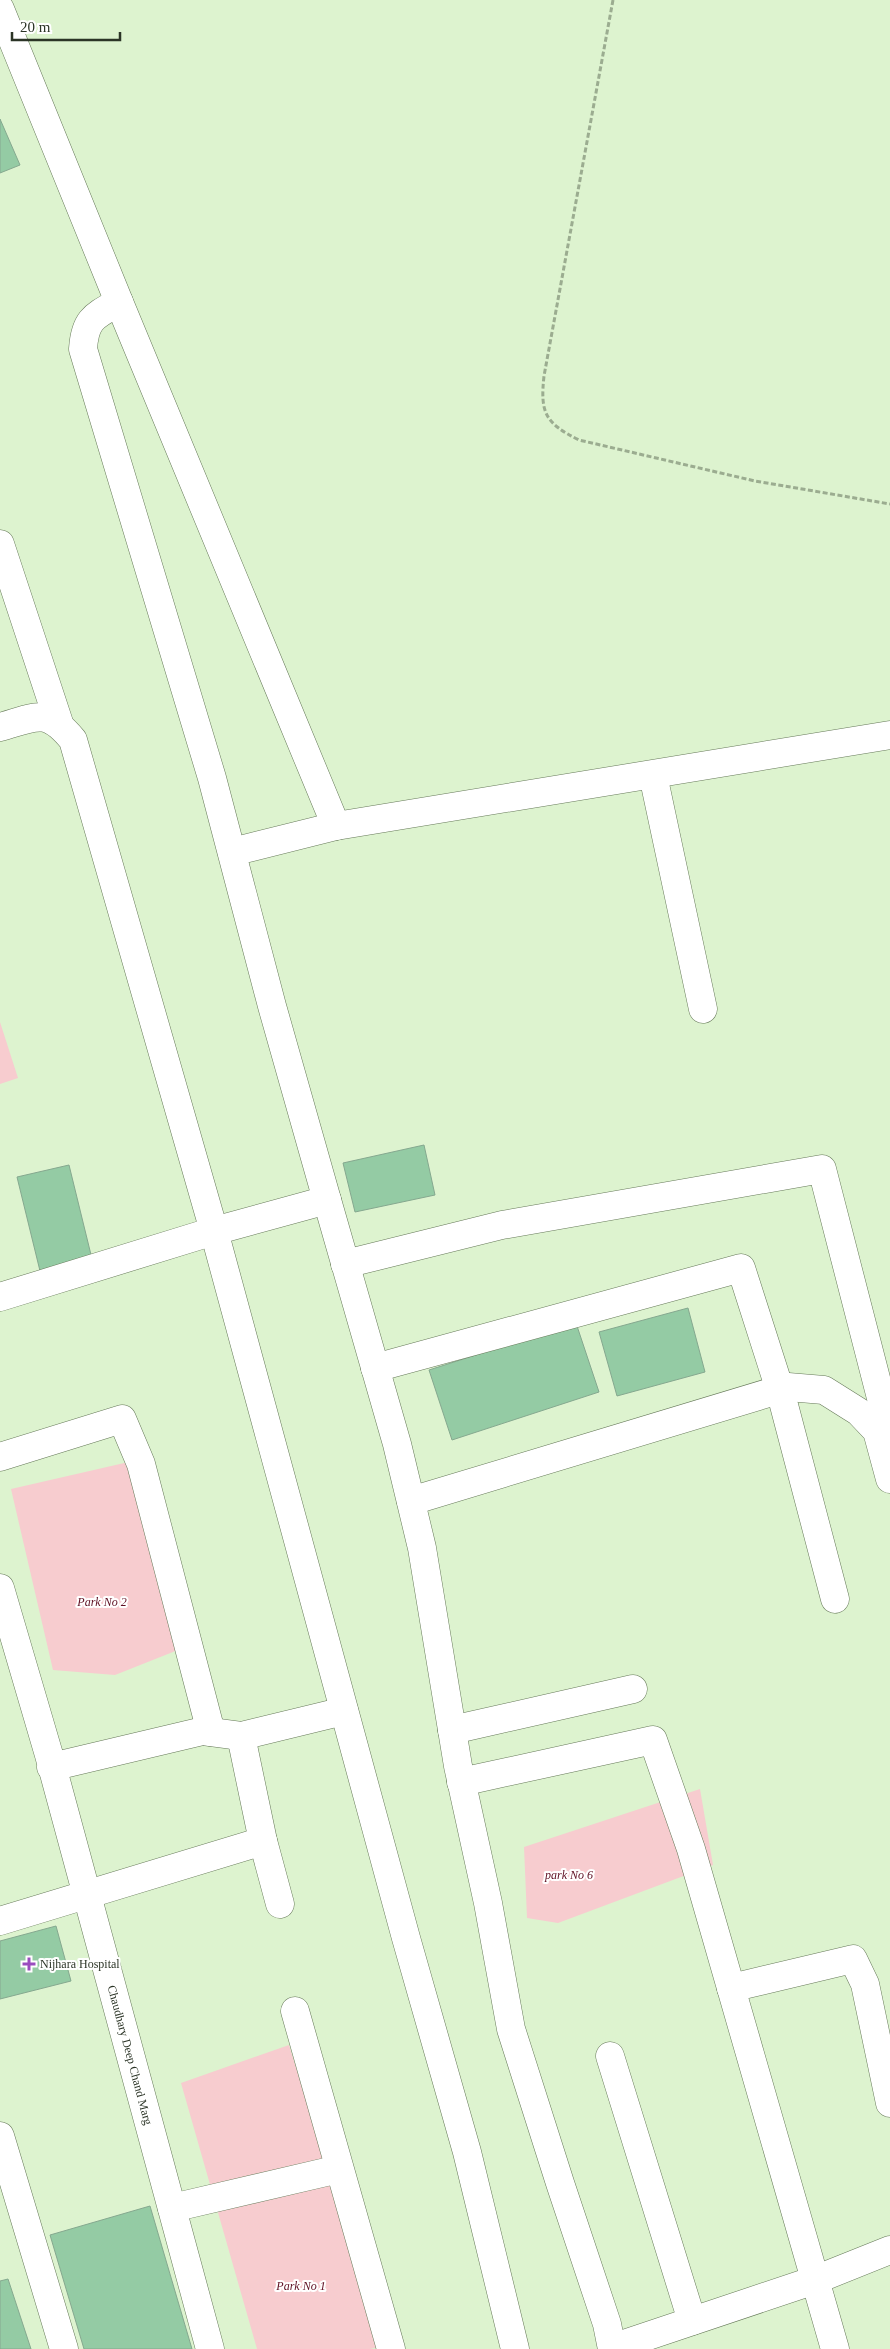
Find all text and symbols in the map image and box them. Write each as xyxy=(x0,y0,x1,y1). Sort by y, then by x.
scale bar xyxy=(12,10,120,42)
text: 20 m xyxy=(20,19,51,35)
park label: Park No 2 xyxy=(76,1595,127,1609)
park label: park No 6 xyxy=(544,1868,593,1882)
marker: Nijhara Hospital xyxy=(22,1957,36,1971)
place label: Nijhara Hospital xyxy=(40,1957,120,1971)
street label: Chaudhary Deep Chand Marg xyxy=(105,1984,155,2126)
park label: Park No 1 xyxy=(275,2279,326,2293)

